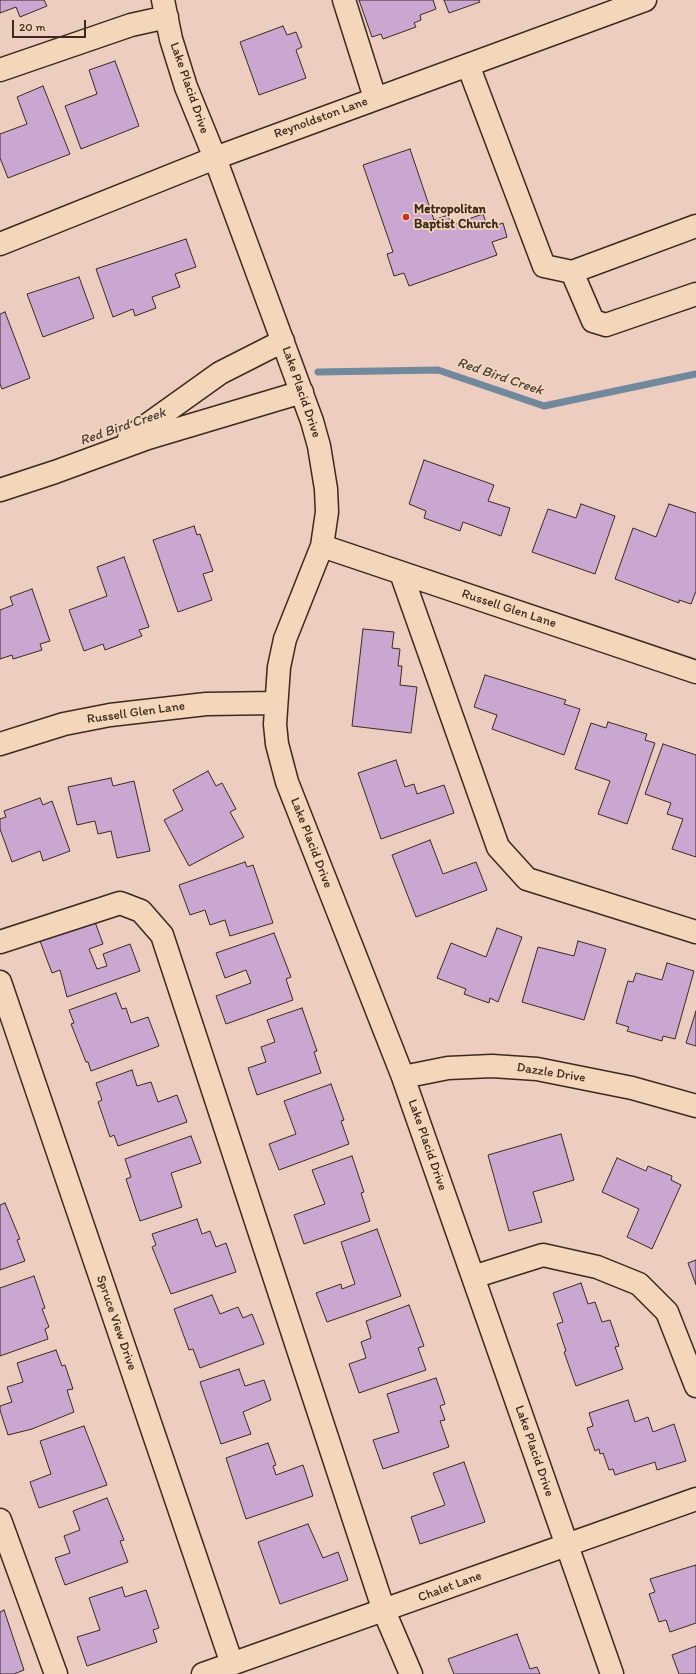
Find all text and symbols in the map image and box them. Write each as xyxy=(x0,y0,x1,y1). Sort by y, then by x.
scale bar xyxy=(14,12,88,38)
text: 20 m xyxy=(19,20,46,34)
street label: Lake Placid Drive xyxy=(166,40,212,136)
street label: Reynoldston Lane xyxy=(272,94,370,142)
place label: Metropolitan Baptist Church xyxy=(414,202,498,233)
marker: Metropolitan Baptist Church xyxy=(401,212,411,222)
street label: Lake Placid Drive xyxy=(278,344,324,440)
water label: Red Bird Creek xyxy=(455,354,545,400)
water label: Red Bird Creek xyxy=(78,404,168,450)
street label: Russell Glen Lane xyxy=(460,586,558,632)
street label: Russell Glen Lane xyxy=(86,698,186,728)
street label: Lake Placid Drive xyxy=(287,796,335,890)
street label: Dazzle Drive xyxy=(516,1060,586,1086)
street label: Lake Placid Drive xyxy=(404,1097,450,1193)
street label: Spruce View Drive xyxy=(92,1273,140,1373)
street label: Lake Placid Drive xyxy=(511,1403,557,1499)
street label: Chalet Lane xyxy=(416,1568,484,1606)

